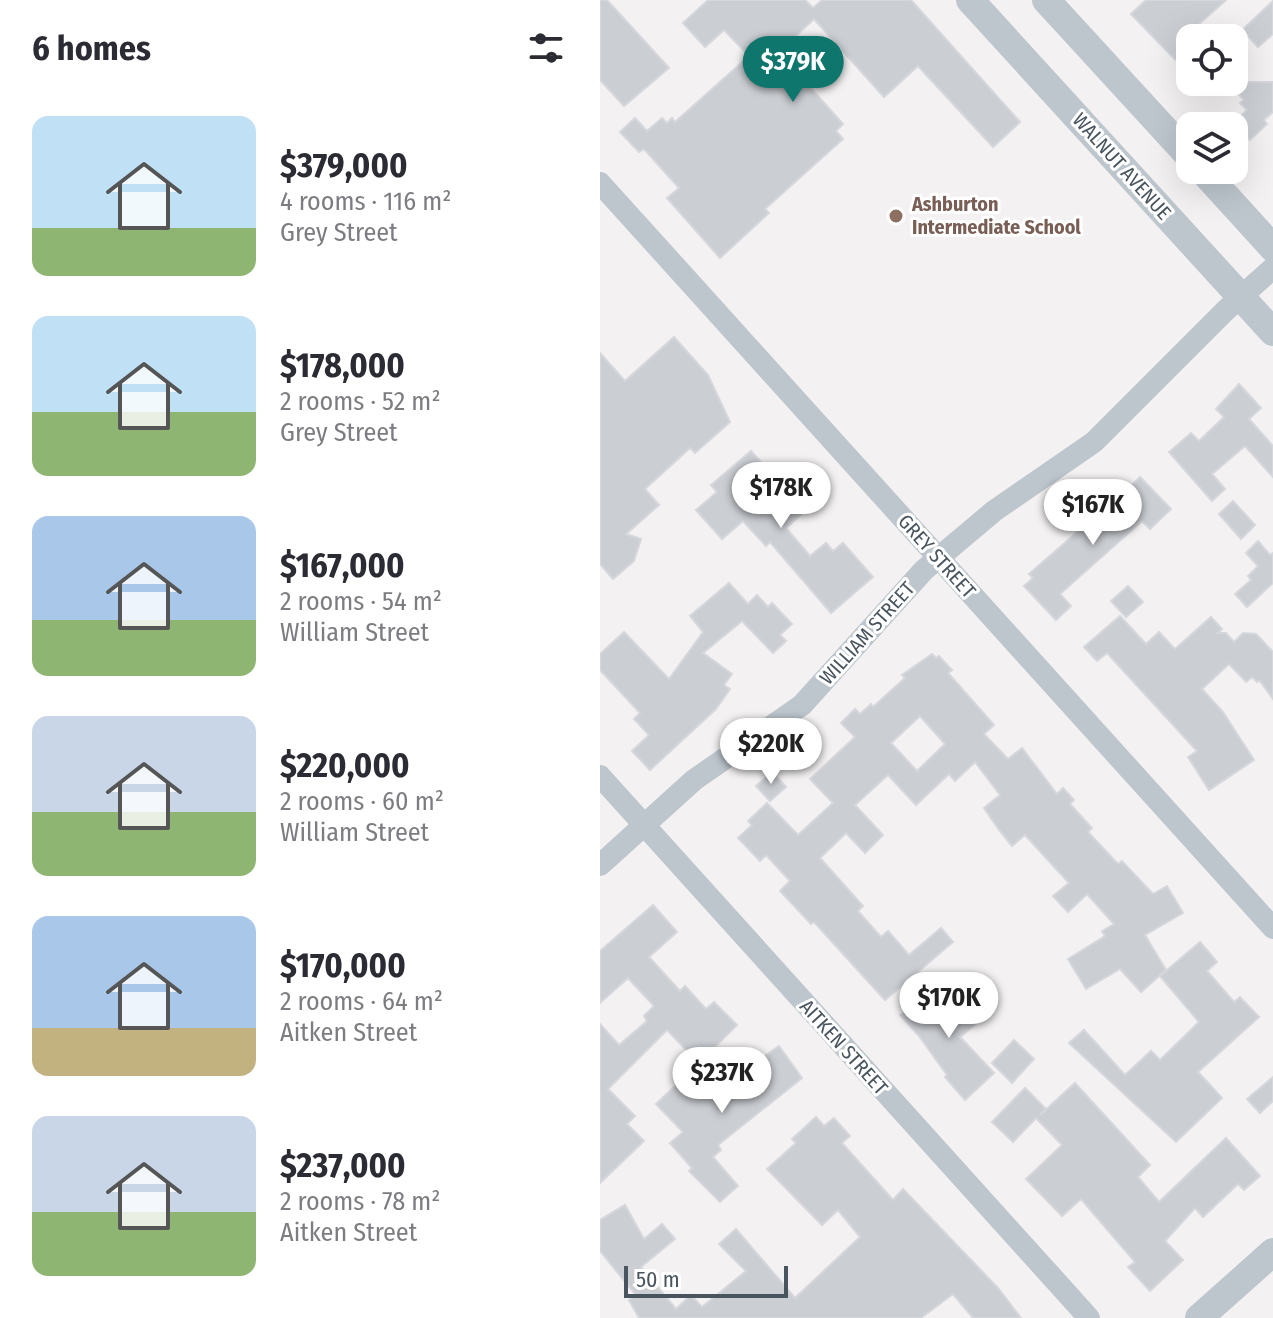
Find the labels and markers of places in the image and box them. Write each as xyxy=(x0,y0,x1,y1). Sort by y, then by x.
pin: $379K xyxy=(737,36,849,104)
place label: Ashburton Intermediate School xyxy=(911,192,1081,239)
marker: Ashburton Intermediate School xyxy=(887,207,905,225)
pin: $178K xyxy=(725,462,837,530)
pin: $167K xyxy=(1037,479,1149,547)
pin: $220K xyxy=(715,718,827,786)
pin: $170K xyxy=(893,972,1005,1040)
pin: $237K xyxy=(666,1047,778,1115)

